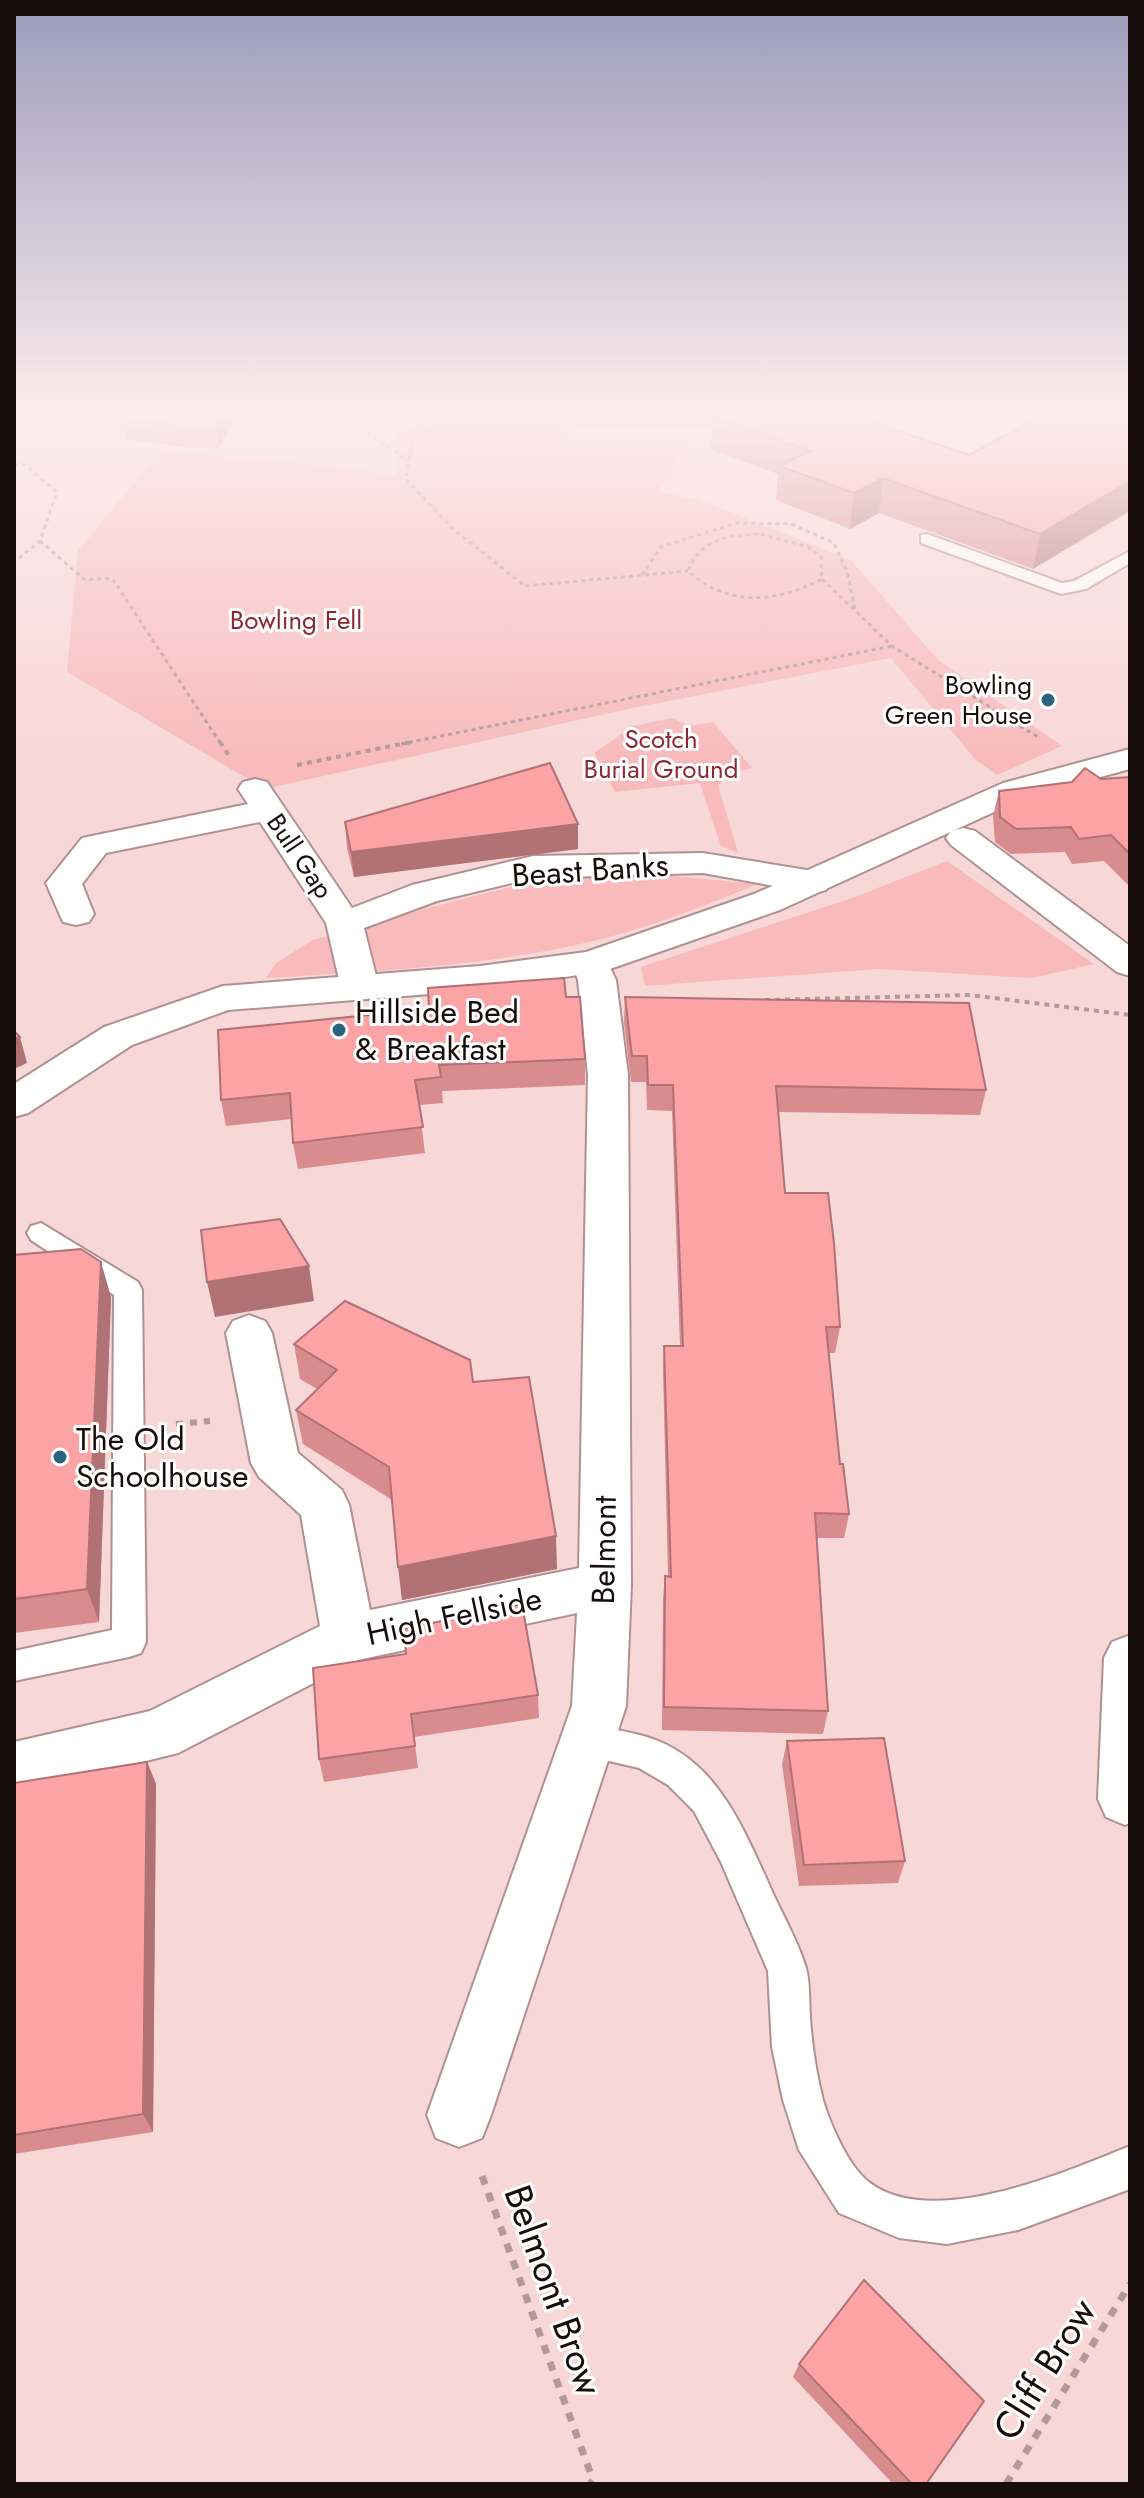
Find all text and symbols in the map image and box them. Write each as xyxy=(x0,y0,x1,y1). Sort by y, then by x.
park label: Bowling Fell xyxy=(230,601,362,639)
place label: Bowling Green House xyxy=(885,666,1032,734)
marker: Bowling Green House xyxy=(1039,691,1057,709)
park label: Scotch Burial Ground xyxy=(583,720,739,788)
street label: Bull Gap xyxy=(258,806,342,906)
street label: Beast Banks xyxy=(510,842,670,898)
place label: Hillside Bed & Breakfast xyxy=(355,989,519,1072)
marker: Hillside Bed & Breakfast xyxy=(330,1021,348,1039)
place label: The Old Schoolhouse xyxy=(76,1416,248,1499)
marker: The Old Schoolhouse xyxy=(51,1448,69,1466)
street label: Belmont xyxy=(580,1495,628,1605)
street label: High Fellside xyxy=(362,1575,546,1657)
street label: Belmont Brow xyxy=(491,2177,618,2403)
street label: Cliff Brow xyxy=(979,2288,1109,2450)

